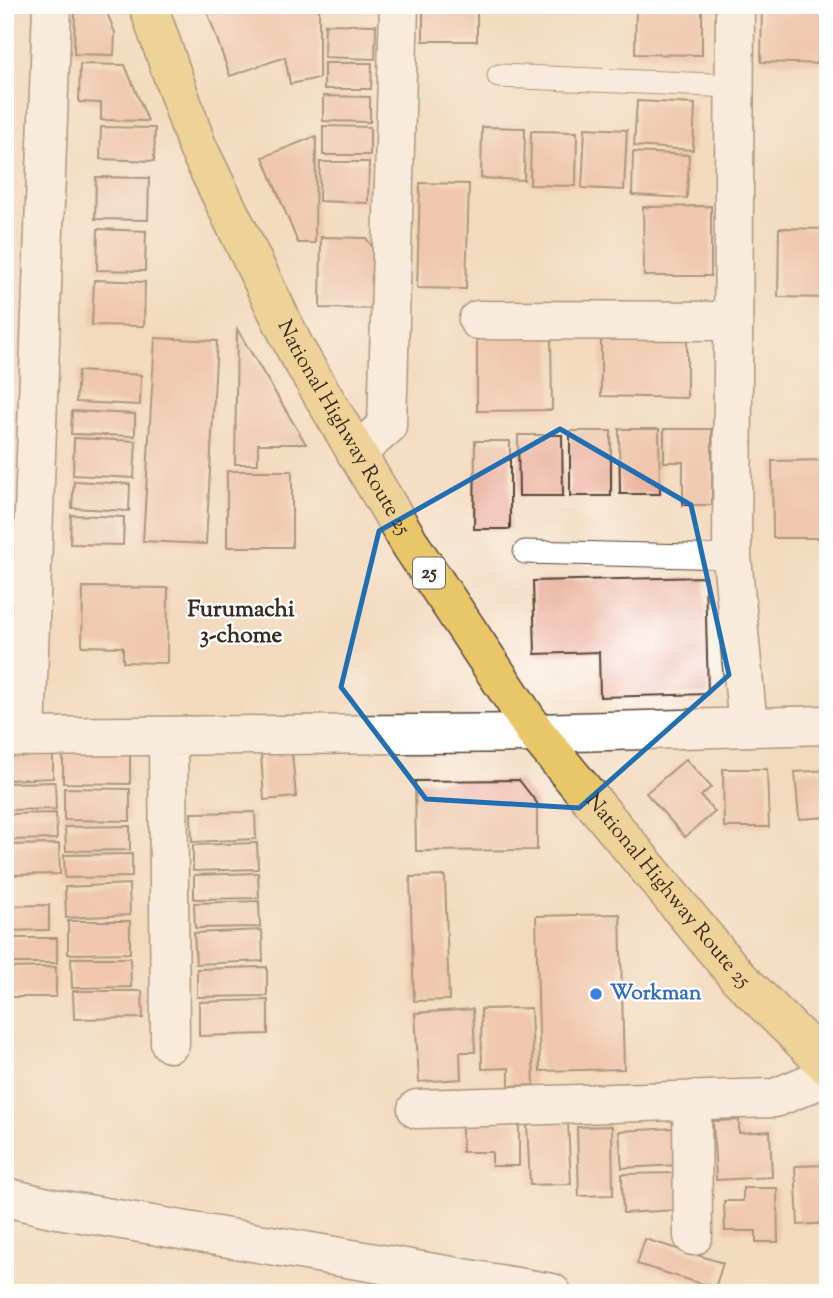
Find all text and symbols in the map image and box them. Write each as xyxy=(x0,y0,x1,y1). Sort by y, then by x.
street label: National Highway Route 25 xyxy=(269,315,417,541)
road number: 25 xyxy=(413,558,445,588)
district label: Furumachi 3-chome xyxy=(187,594,295,653)
street label: National Highway Route 25 xyxy=(578,788,757,996)
place label: Workman xyxy=(610,979,702,1009)
marker: Workman xyxy=(588,986,604,1002)

